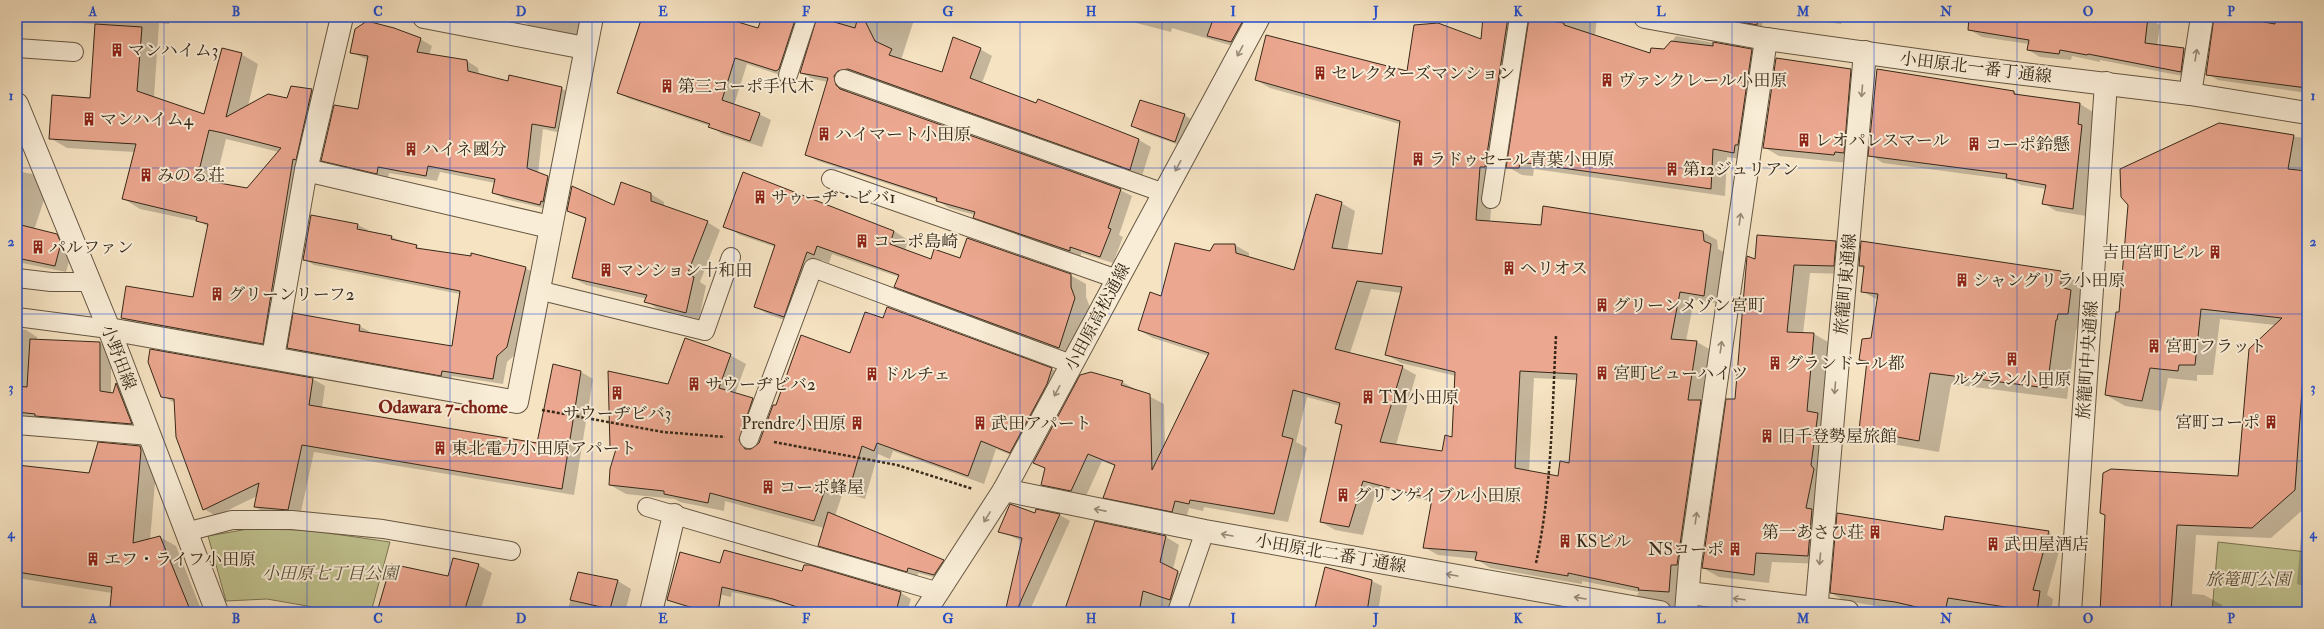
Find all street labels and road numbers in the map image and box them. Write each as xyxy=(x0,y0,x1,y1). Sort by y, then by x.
street label: 小田原北一番丁通線 xyxy=(1899,48,2053,87)
street label: 旅籠町東通線 xyxy=(1831,232,1860,336)
street label: 小田原高松通線 xyxy=(1060,260,1135,375)
street label: 旅籠町中央通線 xyxy=(2073,300,2102,420)
street label: 小野田線 xyxy=(97,322,141,393)
street label: 小田原北二番丁通線 xyxy=(1254,530,1408,577)

